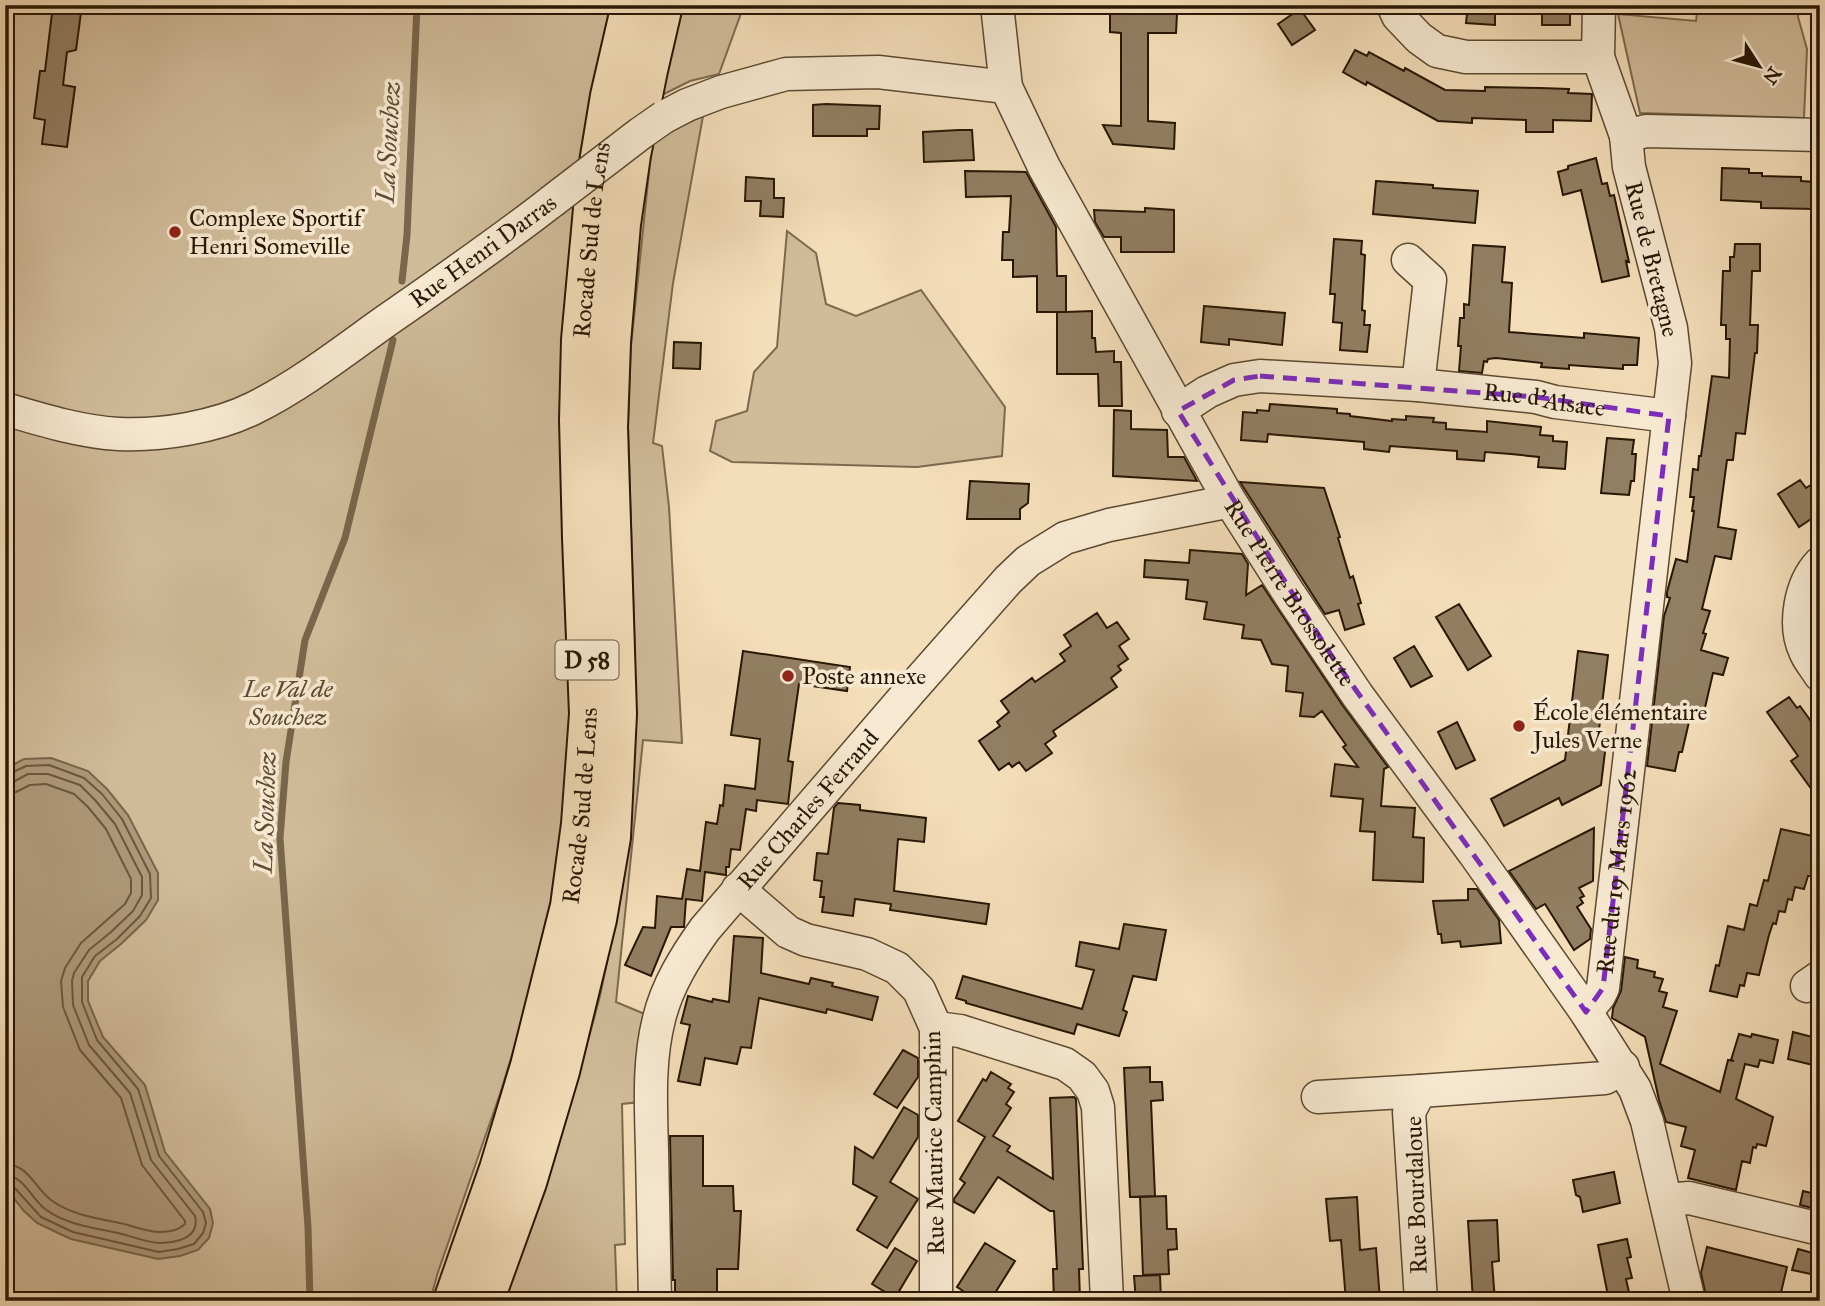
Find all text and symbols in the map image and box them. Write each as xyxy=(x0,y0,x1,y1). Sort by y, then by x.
north arrow xyxy=(1724,32,1794,102)
text: N xyxy=(1758,62,1786,89)
water label: La Souchez xyxy=(369,80,407,205)
street label: Rocade Sud de Lens xyxy=(566,140,617,339)
street label: Rue de Bretagne xyxy=(1618,178,1686,340)
street label: Rue Henri Darras xyxy=(403,187,563,315)
place label: Complexe Sportif Henri Someville xyxy=(189,203,366,261)
marker: Complexe Sportif Henri Someville xyxy=(167,224,183,240)
street label: Rue d'Alsace xyxy=(1482,377,1607,423)
street label: Rue Pierre Brossolette xyxy=(1218,494,1362,692)
road number: D 58 xyxy=(556,640,618,680)
place label: Poste annexe xyxy=(802,661,926,691)
marker: Poste annexe xyxy=(780,668,796,684)
park label: Le Val de Souchez xyxy=(242,674,334,732)
place label: École élémentaire Jules Verne xyxy=(1530,697,1708,755)
street label: Rocade Sud de Lens xyxy=(555,707,604,906)
marker: École élémentaire Jules Verne xyxy=(1511,718,1527,734)
street label: Rue Charles Ferrand xyxy=(731,723,885,896)
water label: La Souchez xyxy=(247,751,283,874)
street label: Rue du 19 Mars 1962 xyxy=(1590,767,1643,975)
street label: Rue Maurice Camphin xyxy=(917,1030,951,1256)
street label: Rue Bourdaloue xyxy=(1398,1115,1434,1275)

